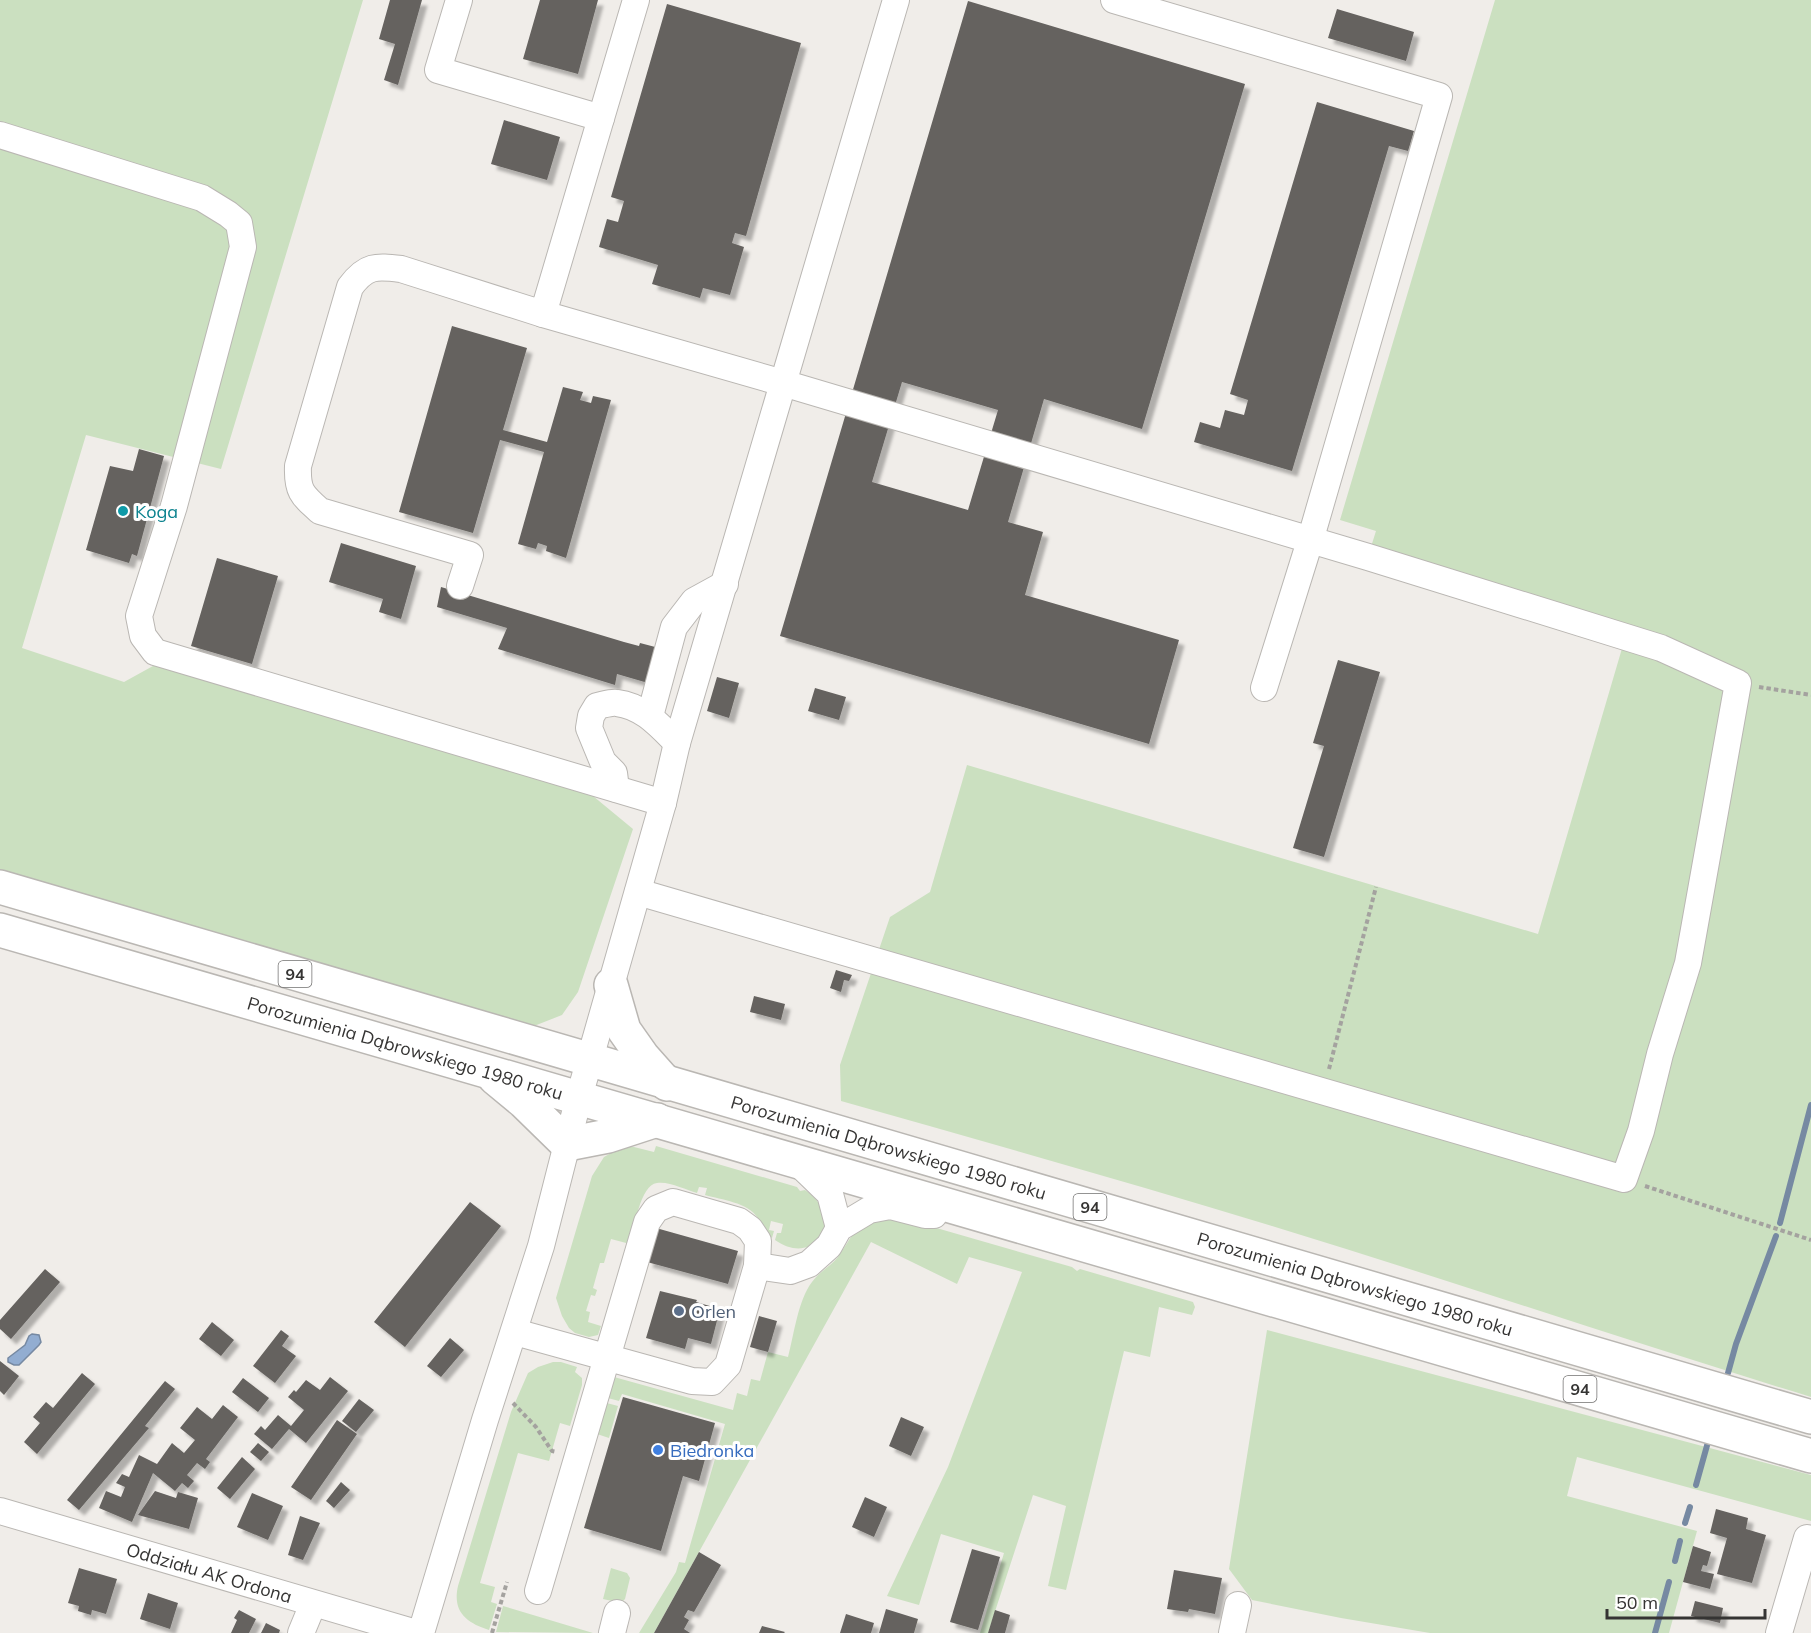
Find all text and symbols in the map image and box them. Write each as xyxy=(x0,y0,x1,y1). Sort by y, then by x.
place label: Koga xyxy=(135,500,178,523)
marker: Koga xyxy=(116,504,130,518)
road number: 94 xyxy=(278,961,312,987)
street label: Porozumienia Dąbrowskiego 1980 roku xyxy=(245,991,566,1104)
street label: Porozumienia Dąbrowskiego 1980 roku xyxy=(728,1090,1049,1204)
road number: 94 xyxy=(1074,1194,1106,1220)
street label: Porozumienia Dąbrowskiego 1980 roku xyxy=(1195,1227,1516,1341)
place label: Orlen xyxy=(691,1300,736,1323)
marker: Orlen xyxy=(672,1304,686,1318)
road number: 94 xyxy=(1564,1376,1596,1402)
place label: Biedronka xyxy=(670,1439,754,1462)
marker: Biedronka xyxy=(651,1443,665,1457)
street label: Oddziału AK Ordona xyxy=(124,1537,295,1608)
scale bar xyxy=(1607,1582,1764,1620)
text: 50 m xyxy=(1616,1591,1658,1614)

